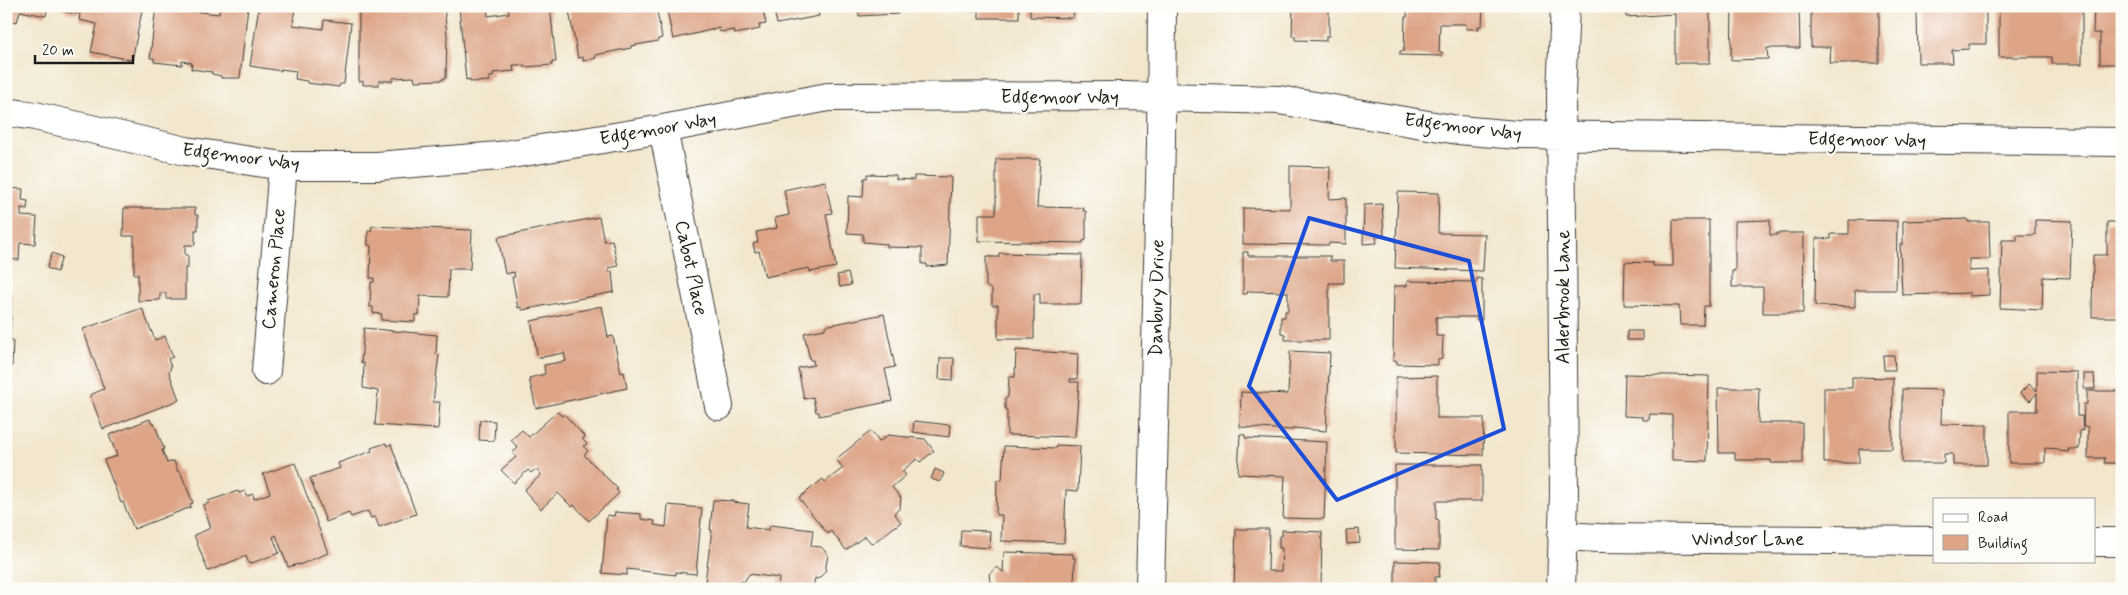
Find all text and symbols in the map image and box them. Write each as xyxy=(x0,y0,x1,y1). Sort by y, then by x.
scale bar xyxy=(35,32,132,64)
text: 20 m xyxy=(42,41,74,61)
street label: Edgemoor Way xyxy=(1001,85,1119,113)
street label: Edgemoor Way xyxy=(598,106,719,155)
street label: Edgemoor Way xyxy=(1402,107,1523,150)
street label: Edgemoor Way xyxy=(1808,126,1926,157)
street label: Edgemoor Way xyxy=(180,137,301,180)
street label: Cameron Place xyxy=(256,207,292,331)
street label: Cabot Place xyxy=(669,218,713,318)
street label: Alderbrook Lane xyxy=(1551,230,1576,364)
street label: Danbury Drive xyxy=(1143,239,1171,357)
legend xyxy=(1933,498,2096,562)
text: Road xyxy=(1978,508,2008,528)
street label: Windsor Lane xyxy=(1692,527,1804,552)
text: Building xyxy=(1978,534,2028,555)

